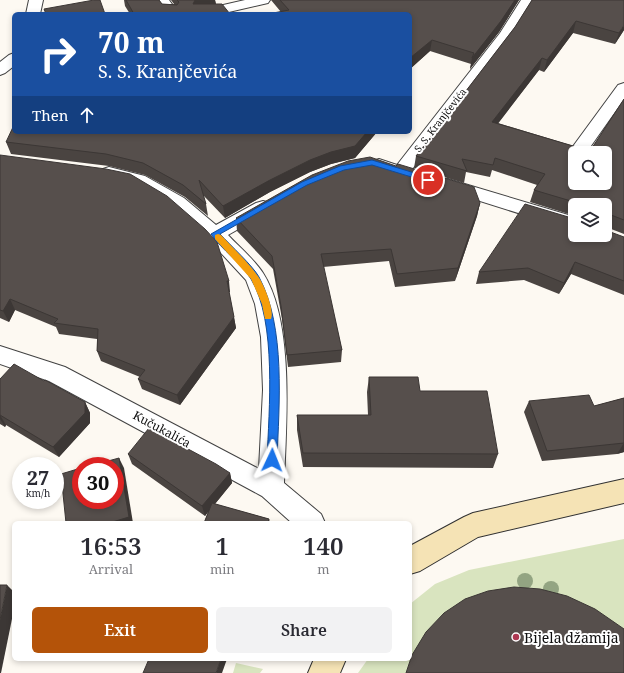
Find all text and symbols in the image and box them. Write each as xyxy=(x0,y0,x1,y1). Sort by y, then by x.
text: 70 m xyxy=(98,23,165,61)
icon: right xyxy=(32,28,84,80)
text: S. S. Kranjčevića xyxy=(98,59,237,83)
street label: S. S. Kranjčevića xyxy=(411,85,470,155)
icon: ahead xyxy=(76,104,98,126)
text: Then xyxy=(32,105,68,125)
map controls xyxy=(568,146,612,242)
button: search xyxy=(568,146,612,190)
pin xyxy=(411,163,445,197)
icon: arrive xyxy=(417,169,439,191)
button: layers xyxy=(568,198,612,242)
street label: Kučukalića xyxy=(130,407,194,451)
position arrow xyxy=(251,439,293,481)
speed limit sign: 30 xyxy=(72,457,124,509)
text: 27 xyxy=(27,464,49,491)
text: km/h xyxy=(26,486,50,500)
text: 16:53 xyxy=(80,529,142,562)
text: 1 xyxy=(216,529,229,562)
text: 140 xyxy=(303,529,344,562)
text: Arrival xyxy=(89,560,133,578)
text: min xyxy=(210,560,235,578)
text: m xyxy=(317,560,329,578)
button: Exit xyxy=(32,607,208,653)
button: Share xyxy=(216,607,392,653)
place label: Bijela džamija xyxy=(524,628,619,647)
marker: Bijela džamija xyxy=(511,632,521,642)

